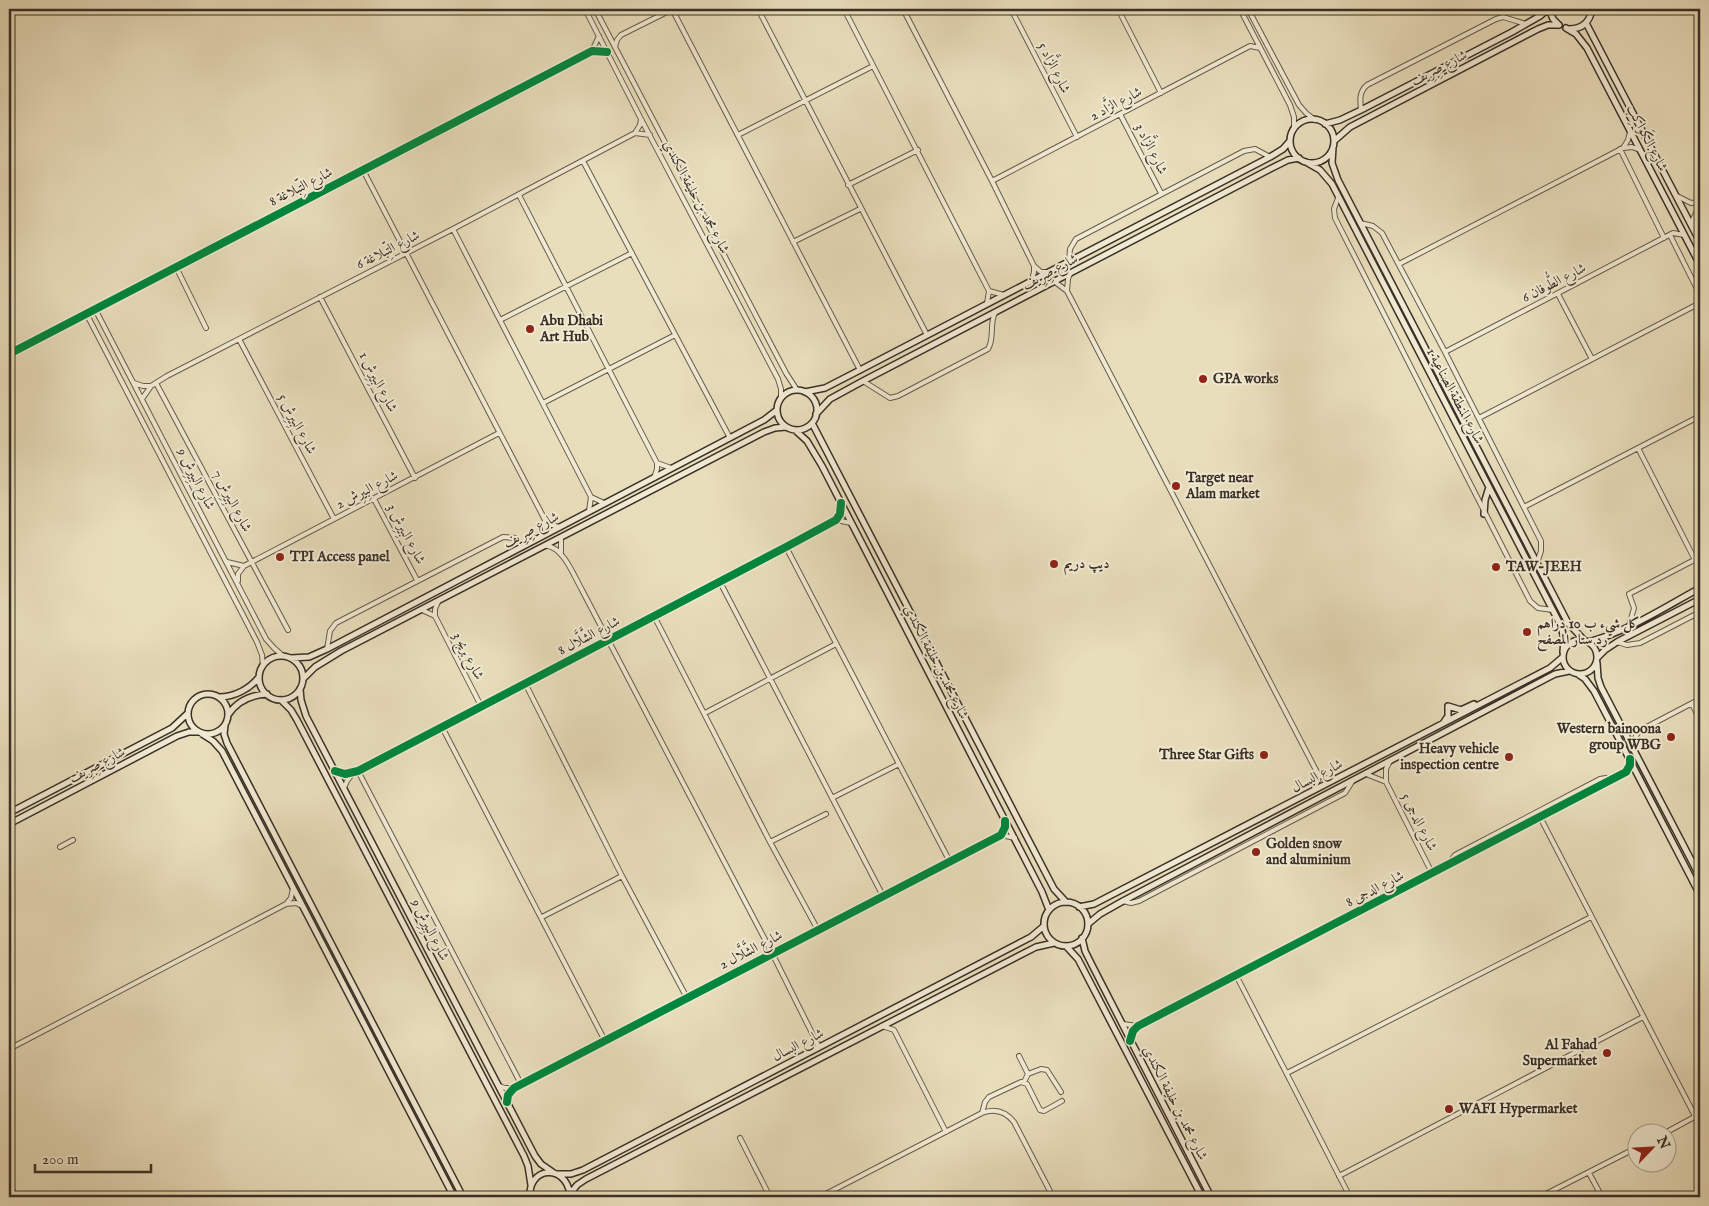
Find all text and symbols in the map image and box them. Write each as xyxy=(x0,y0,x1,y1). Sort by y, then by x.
street label: شارع الزَّاد 5 xyxy=(1032,38,1078,98)
street label: شارع صِرِيف xyxy=(1408,46,1471,92)
street label: شارع الزَّاد 2 xyxy=(1085,79,1146,127)
street label: شارع الكَواكِب xyxy=(1621,100,1673,176)
street label: شارع الزَّاد 3 xyxy=(1129,119,1175,179)
street label: شارع محمد بن خليفة الكندي xyxy=(657,137,734,258)
street label: شارع التِّبلاغة 8 xyxy=(265,162,337,212)
street label: شارع التِّبلاغة 6 xyxy=(352,224,424,275)
street label: شارع صِرِيف xyxy=(1019,250,1082,296)
street label: شارع الطُّوفان 6 xyxy=(1516,254,1590,309)
place label: Abu Dhabi Art Hub xyxy=(539,312,603,346)
marker: Abu Dhabi Art Hub xyxy=(524,323,536,335)
street label: شارع المنطقة الصناعية 1 xyxy=(1420,345,1488,448)
street label: شارع البِيرِش 1 xyxy=(353,349,401,416)
place label: GPA works xyxy=(1213,370,1279,388)
marker: GPA works xyxy=(1197,373,1209,385)
street label: شارع البِيرِش 5 xyxy=(272,391,320,458)
street label: شارع البِيرِش 9 xyxy=(171,444,219,514)
street label: شارع البِيرِش 7 xyxy=(206,467,256,536)
street label: شارع البِيرِش 2 xyxy=(333,467,402,515)
place label: Target near Alam market xyxy=(1185,469,1260,503)
marker: Target near Alam market xyxy=(1170,480,1182,492)
street label: شارع البِيرِش 3 xyxy=(381,501,429,568)
street label: شارع صِرِيف xyxy=(500,508,563,554)
place label: TPI Access panel xyxy=(289,548,391,566)
marker: TPI Access panel xyxy=(274,551,286,563)
place label: دیپ دریم xyxy=(1064,555,1110,576)
marker: دیپ دریم xyxy=(1048,558,1060,570)
place label: TAW-JEEH xyxy=(1505,558,1582,576)
marker: TAW-JEEH xyxy=(1490,561,1502,573)
street label: شارع محمد بن خليفة الكندي xyxy=(898,602,973,723)
street label: شارع الشَّلَّال 8 xyxy=(553,609,624,662)
place label: كل شيء ب 10 دراهم رد ستار المصفح xyxy=(1537,615,1640,652)
marker: كل شيء ب 10 دراهم رد ستار المصفح xyxy=(1521,626,1533,638)
street label: شارع بريج 3 xyxy=(445,629,488,684)
place label: Western bainoona group WBG xyxy=(1556,720,1662,754)
marker: Western bainoona group WBG xyxy=(1665,731,1677,743)
place label: Heavy vehicle inspection centre xyxy=(1400,740,1500,774)
street label: شارع صِرِيف xyxy=(66,743,129,789)
place label: Three Star Gifts xyxy=(1158,746,1254,764)
marker: Three Star Gifts xyxy=(1258,749,1270,761)
marker: Heavy vehicle inspection centre xyxy=(1503,751,1515,763)
street label: شارع البسال xyxy=(1288,755,1347,799)
street label: شارع الدجى 5 xyxy=(1395,790,1441,855)
place label: Golden snow and aluminium xyxy=(1266,835,1351,869)
marker: Golden snow and aluminium xyxy=(1250,846,1262,858)
street label: شارع الدجى 8 xyxy=(1343,867,1408,913)
street label: شارع البِيرِش 9 xyxy=(405,895,453,965)
street label: شارع الشَّلَّال 2 xyxy=(715,923,787,975)
street label: شارع البسال xyxy=(769,1024,828,1067)
place label: Al Fahad Supermarket xyxy=(1523,1036,1598,1070)
street label: شارع محمد بن خليفة الكندي xyxy=(1137,1043,1212,1164)
marker: Al Fahad Supermarket xyxy=(1601,1047,1613,1059)
place label: WAFI Hypermarket xyxy=(1458,1100,1578,1118)
marker: WAFI Hypermarket xyxy=(1443,1103,1455,1115)
north arrow xyxy=(1626,1124,1676,1174)
text: N xyxy=(1652,1133,1674,1152)
scale bar xyxy=(35,1141,151,1173)
text: 200 m xyxy=(42,1150,79,1169)

